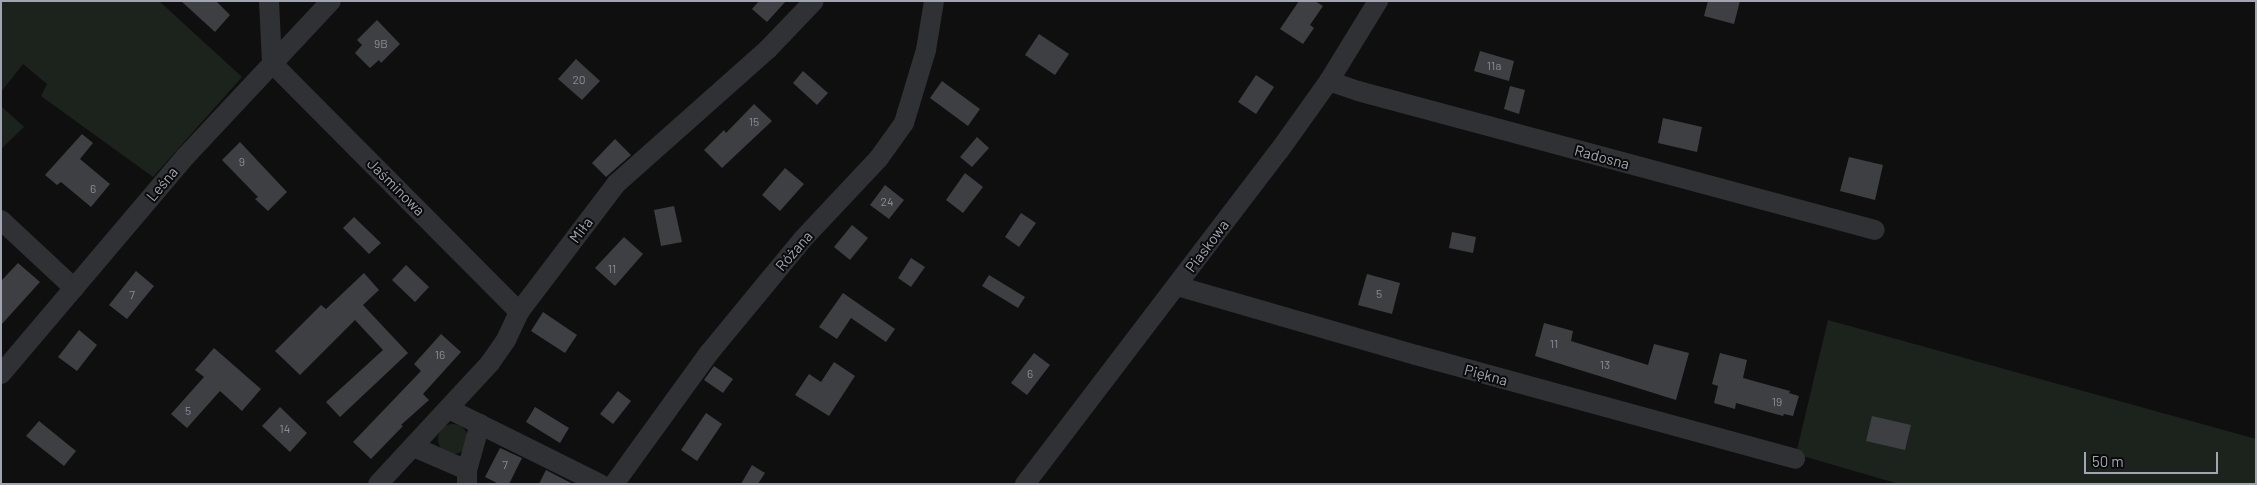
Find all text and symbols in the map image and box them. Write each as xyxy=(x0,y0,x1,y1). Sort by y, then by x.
house number: 9B xyxy=(374,37,388,51)
house number: 11a xyxy=(1487,59,1501,73)
house number: 20 xyxy=(572,73,586,87)
house number: 15 xyxy=(749,115,759,129)
street label: Radosna xyxy=(1573,141,1631,173)
street label: Jaśminowa xyxy=(363,154,429,220)
house number: 9 xyxy=(239,155,245,169)
street label: Leśna xyxy=(142,163,182,205)
house number: 6 xyxy=(90,182,96,196)
house number: 24 xyxy=(880,195,894,209)
street label: Miła xyxy=(566,214,596,246)
street label: Piaskowa xyxy=(1181,216,1233,276)
street label: Różana xyxy=(772,227,816,275)
house number: 11 xyxy=(608,262,616,276)
house number: 5 xyxy=(1376,287,1382,301)
house number: 7 xyxy=(129,288,135,302)
house number: 11 xyxy=(1550,337,1558,351)
house number: 16 xyxy=(435,348,445,362)
house number: 13 xyxy=(1600,358,1610,372)
street label: Piękna xyxy=(1462,361,1510,389)
house number: 6 xyxy=(1027,367,1033,381)
house number: 19 xyxy=(1772,395,1782,409)
house number: 5 xyxy=(185,404,191,418)
house number: 14 xyxy=(280,422,290,436)
scale bar xyxy=(2087,442,2221,474)
text: 50 m xyxy=(2092,452,2124,470)
house number: 7 xyxy=(502,458,508,472)

